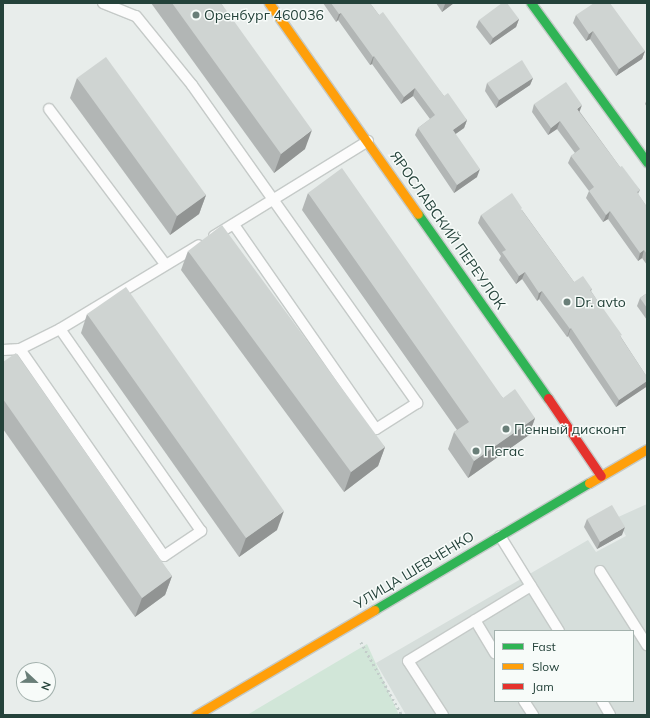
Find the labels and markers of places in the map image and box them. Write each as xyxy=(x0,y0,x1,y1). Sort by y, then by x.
place label: Оренбург 460036 xyxy=(204,7,324,23)
marker: Оренбург 460036 xyxy=(191,10,201,20)
place label: Dr. avto xyxy=(575,294,626,310)
marker: Dr. avto xyxy=(562,297,572,307)
place label: Пенный дисконт xyxy=(514,421,626,437)
marker: Пенный дисконт xyxy=(501,424,511,434)
place label: Пегас xyxy=(484,443,524,459)
marker: Пегас xyxy=(471,446,481,456)

